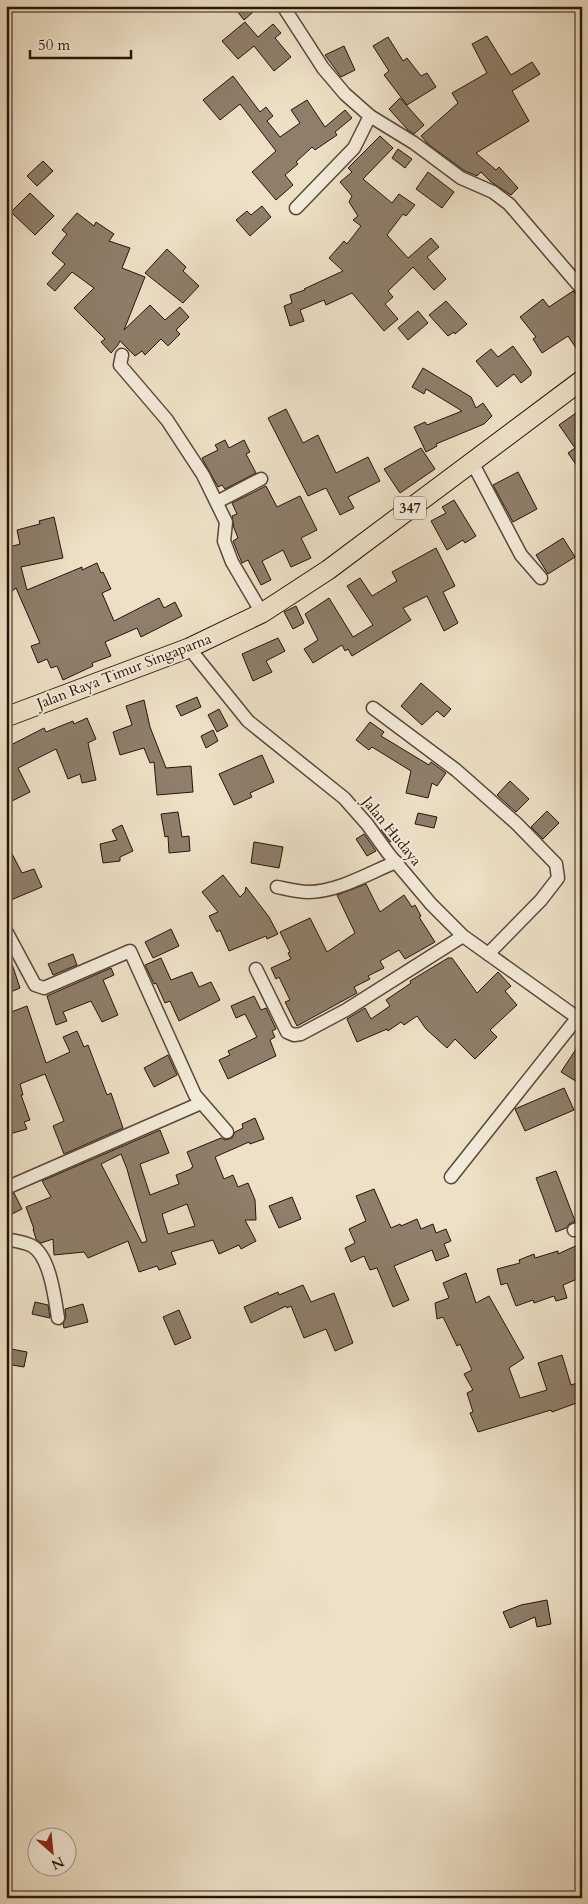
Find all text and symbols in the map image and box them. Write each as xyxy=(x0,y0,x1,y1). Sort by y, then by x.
scale bar xyxy=(30,28,131,60)
text: 50 m xyxy=(38,35,70,55)
road number: 347 xyxy=(394,496,426,520)
street label: Jalan Raya Timur Singaparna xyxy=(32,628,215,714)
street label: Jalan Hudaya xyxy=(357,790,427,870)
north arrow xyxy=(28,1826,78,1876)
text: N xyxy=(48,1852,67,1874)

